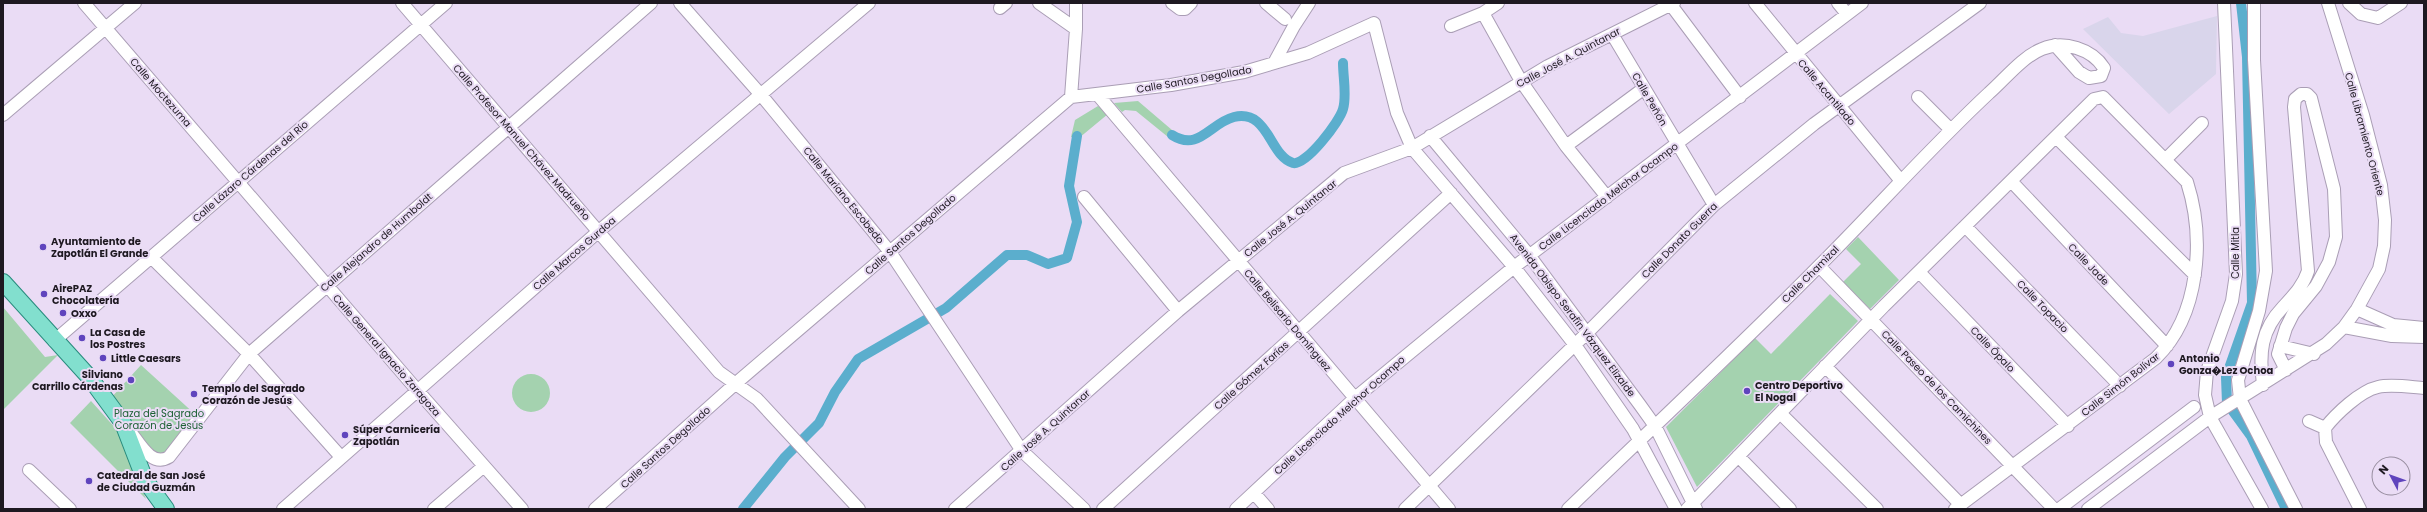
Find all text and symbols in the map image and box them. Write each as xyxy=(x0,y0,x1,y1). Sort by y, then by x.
street label: Calle José A. Quintanar xyxy=(1514,23,1623,91)
street label: Calle Moctezuma xyxy=(126,55,195,130)
street label: Calle Acantilado xyxy=(1794,56,1859,129)
street label: Calle Profesor Manuel Chávez Madrueño xyxy=(450,61,594,224)
street label: Calle Santos Degollado xyxy=(1135,62,1253,97)
street label: Calle Peñón xyxy=(1628,70,1671,129)
street label: Calle Libramiento Oriente xyxy=(2341,71,2388,197)
street label: Calle Lázaro Cárdenas del Río xyxy=(189,117,311,226)
street label: Calle Licenciado Melchor Ocampo xyxy=(1535,139,1681,254)
street label: Calle Mariano Escobedo xyxy=(800,144,888,247)
street label: Calle José A. Quintanar xyxy=(1241,176,1340,261)
street label: Calle Alejandro de Humboldt xyxy=(317,189,436,295)
street label: Calle Santos Degollado xyxy=(861,191,959,278)
street label: Calle Donato Guerra xyxy=(1638,199,1721,282)
street label: Calle Marcos Gurdoa xyxy=(530,213,619,294)
street label: Calle Mitla xyxy=(2228,227,2243,279)
street label: Avenida Obispo Serafín Vázquez Elizalde xyxy=(1506,231,1639,400)
place label: Ayuntamiento de Zapotlán El Grande xyxy=(51,234,148,261)
street label: Calle Jade xyxy=(2065,240,2113,289)
marker: Ayuntamiento de Zapotlán El Grande xyxy=(38,242,48,252)
street label: Calle Chamizal xyxy=(1778,242,1842,306)
street label: Calle Belisario Domínguez xyxy=(1240,266,1335,375)
street label: Calle Topacio xyxy=(2013,276,2072,336)
place label: AirePAZ Chocolatería xyxy=(52,281,120,308)
marker: AirePAZ Chocolatería xyxy=(39,289,49,299)
street label: Calle General Ignacio Zaragoza xyxy=(329,291,444,420)
place label: Oxxo xyxy=(71,306,98,321)
marker: Oxxo xyxy=(58,308,68,318)
street label: Calle Ópalo xyxy=(1967,323,2018,376)
place label: La Casa de los Postres xyxy=(90,325,146,352)
street label: Calle Paseo de los Camichines xyxy=(1878,327,1995,448)
marker: La Casa de los Postres xyxy=(77,333,87,343)
street label: Calle Gómez Farías xyxy=(1211,338,1292,413)
street label: Calle Simón Bolívar xyxy=(2078,349,2163,420)
place label: Little Caesars xyxy=(111,351,181,366)
place label: Antonio Gonza�Lez Ochoa xyxy=(2179,351,2274,378)
street label: Calle Licenciado Melchor Ocampo xyxy=(1271,352,1408,478)
marker: Little Caesars xyxy=(98,353,108,363)
marker: Antonio Gonza�Lez Ochoa xyxy=(2166,359,2176,369)
place label: Silviano Carrillo Cárdenas xyxy=(32,367,124,394)
marker: Silviano Carrillo Cárdenas xyxy=(126,375,136,385)
place label: Centro Deportivo El Nogal xyxy=(1755,378,1843,405)
place label: Templo del Sagrado Corazón de Jesús xyxy=(202,381,305,408)
street label: Calle José A. Quintanar xyxy=(997,386,1094,475)
marker: Centro Deportivo El Nogal xyxy=(1742,386,1752,396)
marker: Templo del Sagrado Corazón de Jesús xyxy=(189,389,199,399)
street label: Calle Santos Degollado xyxy=(617,403,714,492)
park label: Plaza del Sagrado Corazón de Jesús xyxy=(114,406,204,433)
place label: Súper Carnicería Zapotlán xyxy=(353,422,440,449)
marker: Súper Carnicería Zapotlán xyxy=(340,430,350,440)
north arrow xyxy=(2371,456,2411,496)
text: N xyxy=(2375,461,2392,478)
place label: Catedral de San José de Ciudad Guzmán xyxy=(97,468,205,495)
marker: Catedral de San José de Ciudad Guzmán xyxy=(84,476,94,486)

